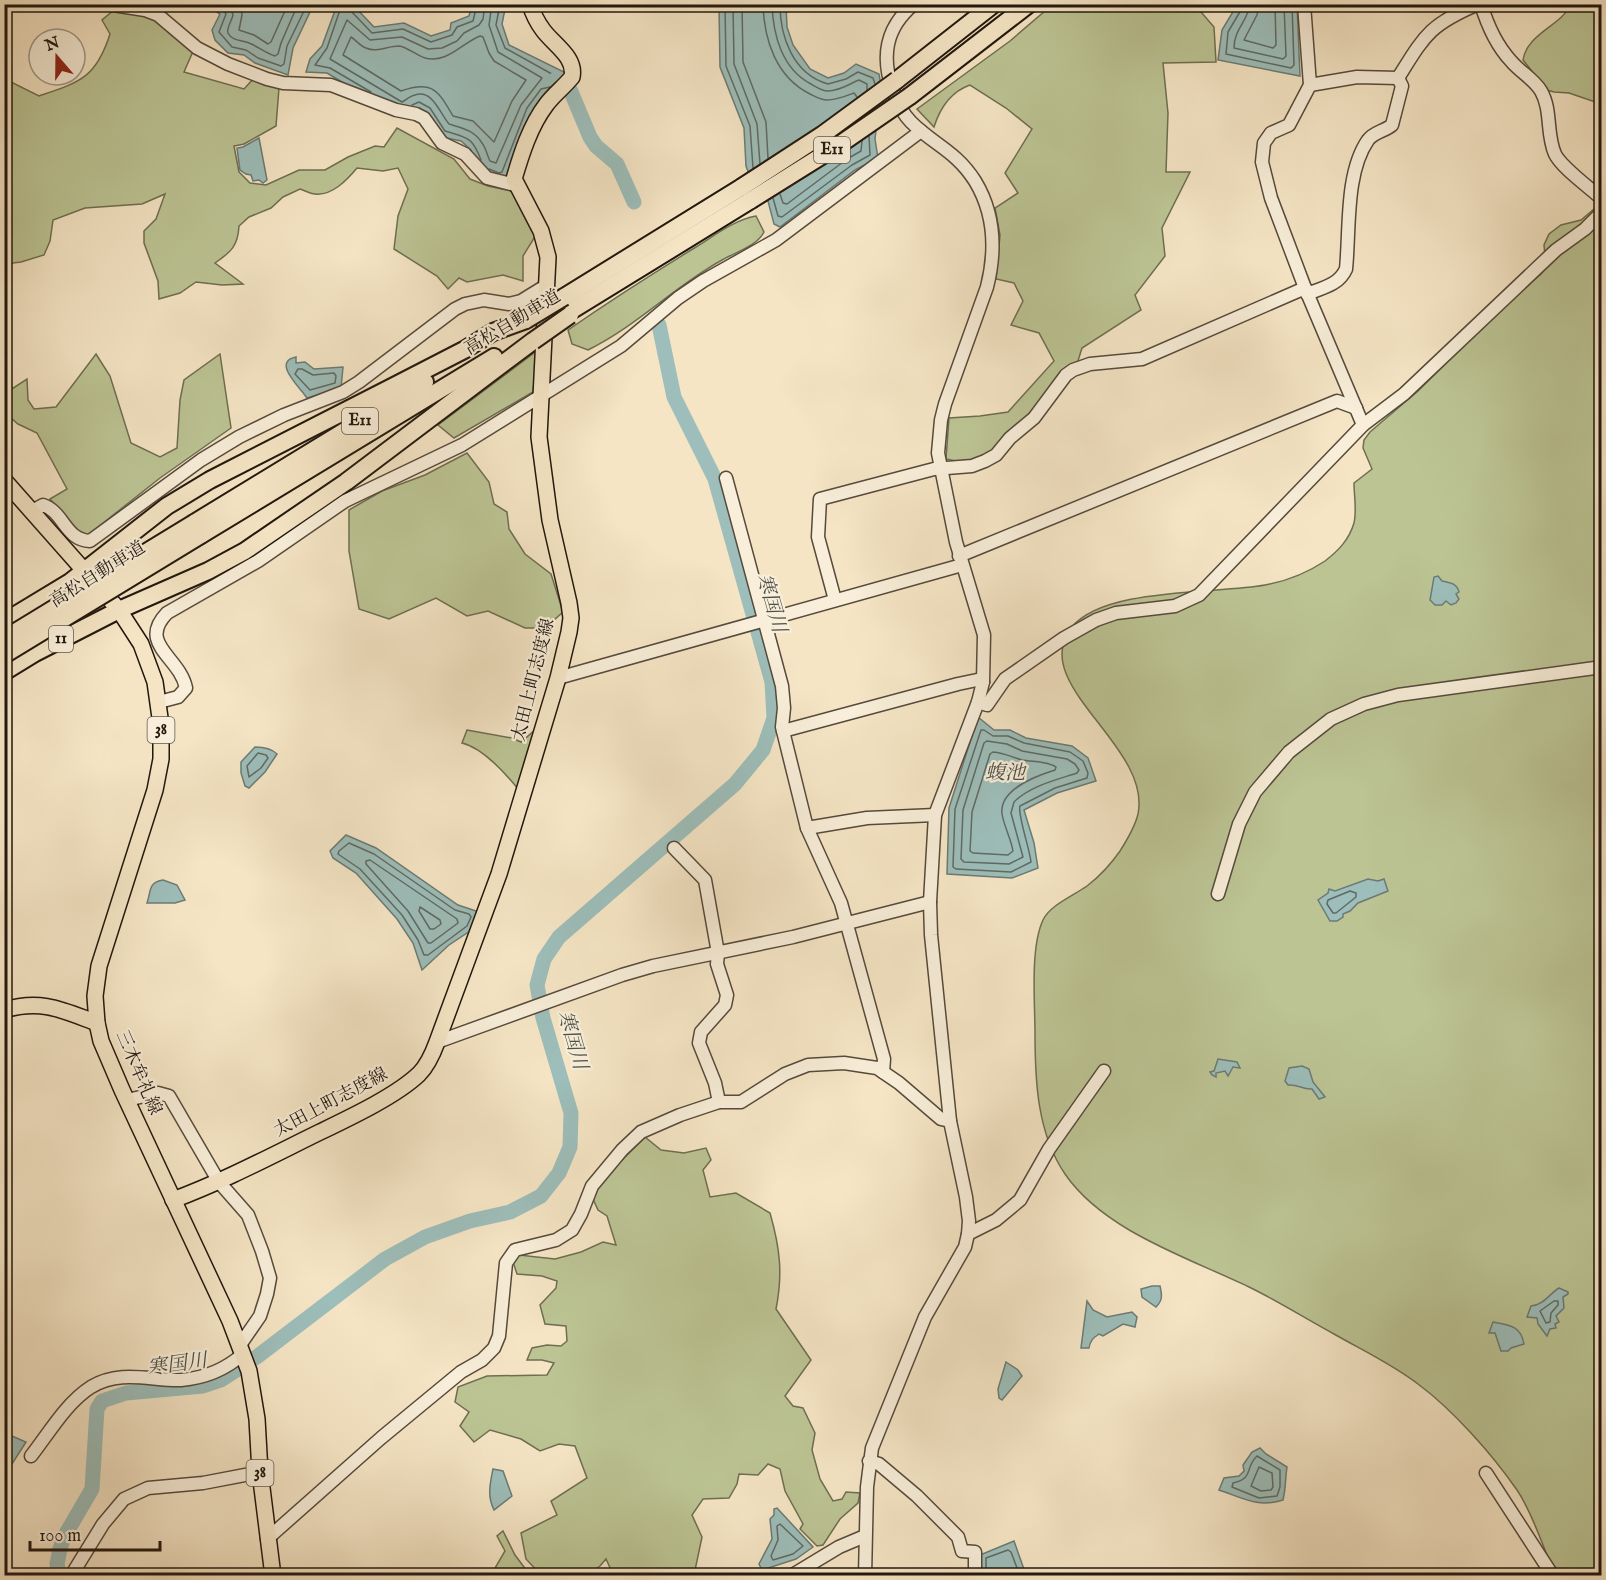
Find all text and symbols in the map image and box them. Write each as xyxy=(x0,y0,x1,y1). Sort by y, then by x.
north arrow xyxy=(27,27,87,87)
text: N xyxy=(42,33,63,57)
road number: E11 xyxy=(814,137,850,163)
street label: 高松自動車道 xyxy=(461,285,565,361)
road number: E11 xyxy=(342,408,378,434)
street label: 高松自動車道 xyxy=(46,537,150,613)
water label: 寒国川 xyxy=(751,571,792,637)
street label: 太田上町志度線 xyxy=(508,616,560,744)
road number: 11 xyxy=(49,626,73,652)
road number: 38 xyxy=(148,717,174,743)
water label: 蝮池 xyxy=(985,761,1027,786)
water label: 寒国川 xyxy=(552,1008,593,1074)
street label: 三木牟礼線 xyxy=(110,1027,166,1119)
street label: 太田上町志度線 xyxy=(270,1063,392,1143)
water label: 寒国川 xyxy=(146,1348,210,1382)
road number: 38 xyxy=(246,1460,274,1486)
scale bar xyxy=(30,1514,160,1552)
text: 100 m xyxy=(39,1525,81,1548)

